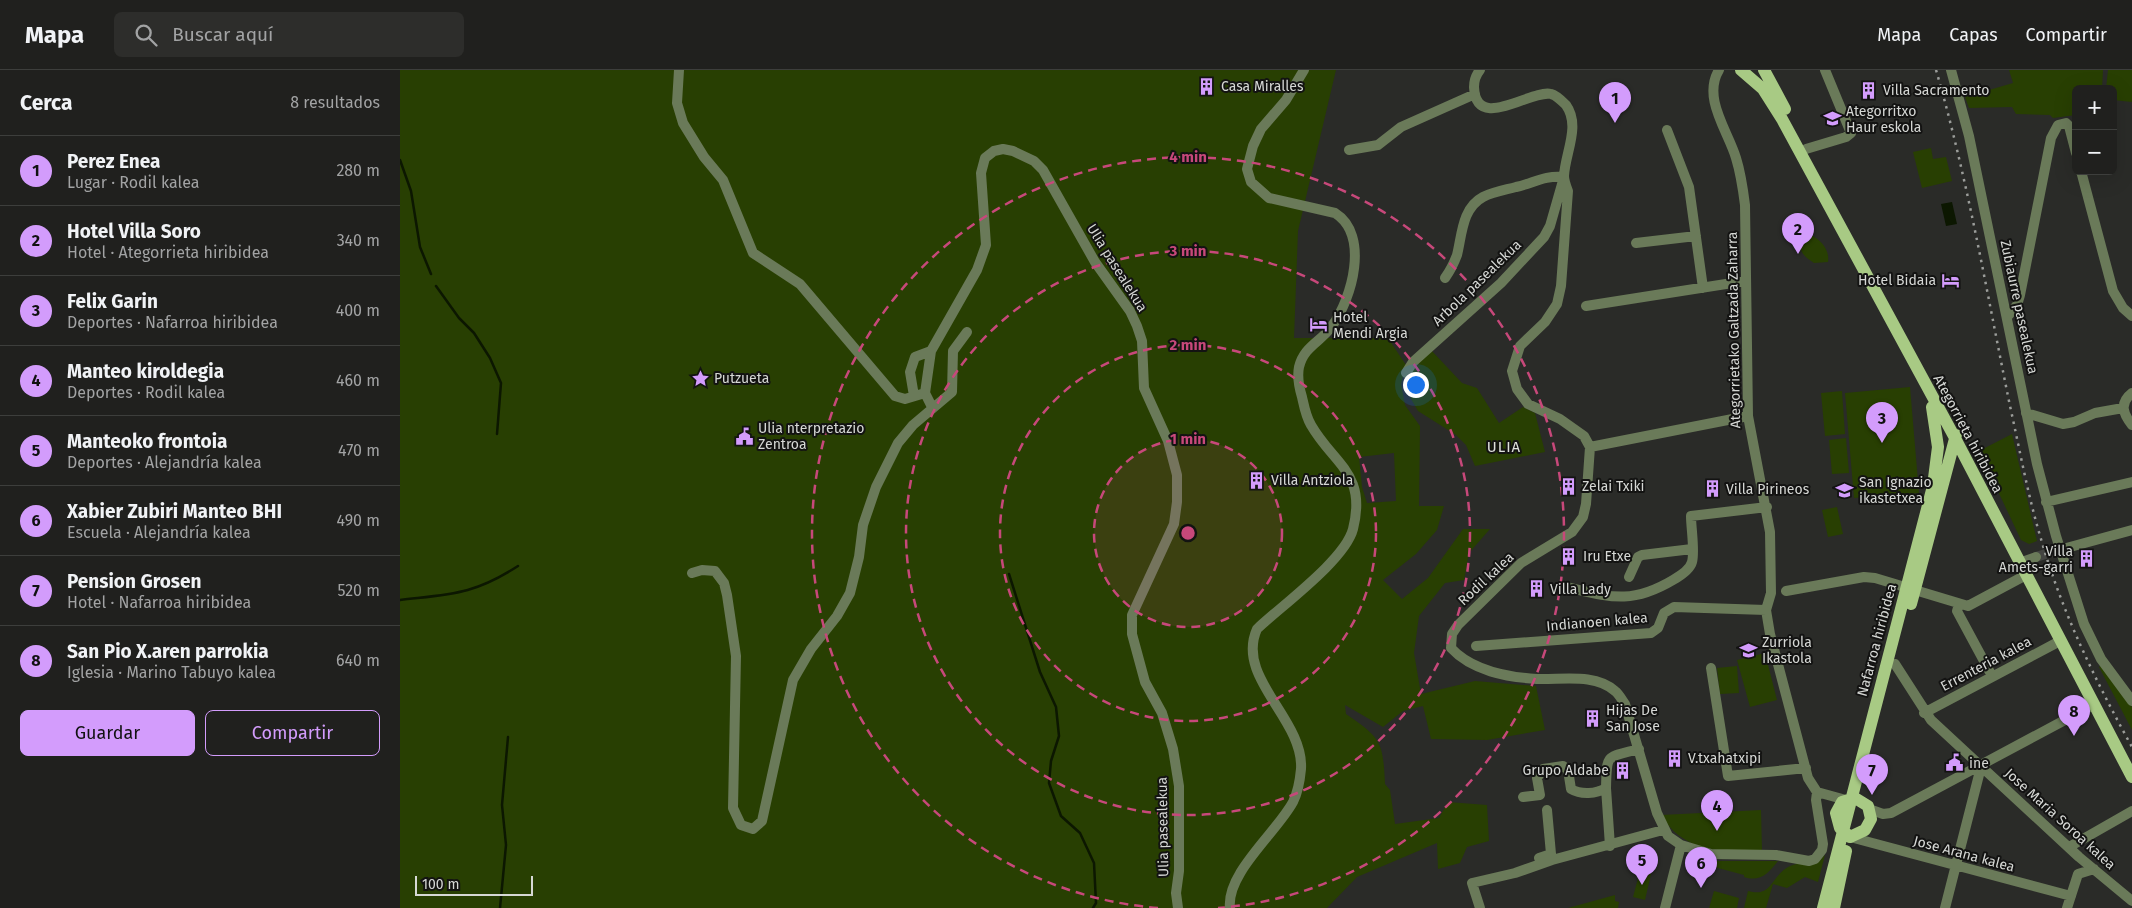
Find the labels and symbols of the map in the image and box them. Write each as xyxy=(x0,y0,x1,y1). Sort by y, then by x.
building icon: Casa Miralles xyxy=(1197,76,1217,96)
place label: Casa Miralles xyxy=(1221,78,1304,95)
building icon: Villa Sacramento xyxy=(1859,80,1879,100)
pin: 1 xyxy=(1599,82,1631,123)
place label: Villa Sacramento xyxy=(1883,82,1990,99)
place label: Ategorritxo Haur eskola xyxy=(1846,103,1921,136)
school or university icon: Ategorritxo Haur eskola xyxy=(1822,109,1842,129)
text: 4 min xyxy=(1169,148,1207,166)
pin: 2 xyxy=(1782,213,1814,254)
street label: Ulia pasealekua xyxy=(1083,221,1151,315)
street label: Ategorrietako Galtzada Zaharra xyxy=(1724,231,1744,429)
street label: Arbola pasealekua xyxy=(1429,236,1525,330)
street label: Zubiaurre pasealekua xyxy=(1996,238,2042,376)
text: 3 min xyxy=(1169,242,1206,260)
hotel icon: Hotel Bidaia xyxy=(1940,270,1960,290)
place label: Hotel Bidaia xyxy=(1858,272,1936,289)
place label: Hotel Mendi Argia xyxy=(1333,309,1408,342)
hotel icon: Hotel Mendi Argia xyxy=(1309,315,1329,335)
text: 2 min xyxy=(1170,336,1206,354)
place icon: Putzueta xyxy=(690,368,710,388)
place label: Putzueta xyxy=(714,370,769,387)
your location xyxy=(1403,372,1429,398)
street label: Ategorrieta hiribidea xyxy=(1930,372,2006,496)
pin: 3 xyxy=(1866,402,1898,443)
place label: Ulia nterpretazio Zentroa xyxy=(758,420,864,453)
public building icon: Ulia nterpretazio Zentroa xyxy=(734,426,754,446)
text: 1 min xyxy=(1170,430,1206,448)
district label: ULIA xyxy=(1487,438,1521,456)
building icon: Villa Antziola xyxy=(1247,470,1267,490)
place label: Villa Antziola xyxy=(1271,472,1353,489)
place label: San Ignazio ikastetxea xyxy=(1859,474,1932,507)
building icon: Zelai Txiki xyxy=(1558,476,1578,496)
place label: Zelai Txiki xyxy=(1582,478,1645,495)
building icon: Villa Pirineos xyxy=(1702,479,1722,499)
school or university icon: San Ignazio ikastetxea xyxy=(1835,480,1855,500)
place label: Villa Pirineos xyxy=(1726,481,1810,498)
centre of rings xyxy=(1179,524,1197,542)
place label: Villa Amets-garri xyxy=(1999,543,2073,576)
building icon: Iru Etxe xyxy=(1559,546,1579,566)
place label: Iru Etxe xyxy=(1583,548,1631,565)
street label: Rodil kalea xyxy=(1455,549,1517,609)
building icon: Villa Amets-garri xyxy=(2077,549,2097,569)
building icon: Villa Lady xyxy=(1526,579,1546,599)
place label: Villa Lady xyxy=(1550,581,1611,598)
street label: Nafarroa hiribidea xyxy=(1854,582,1900,698)
street label: Indianoen kalea xyxy=(1546,609,1648,635)
street label: Errenteria kalea xyxy=(1938,633,2034,695)
place label: Zurriola Ikastola xyxy=(1762,634,1812,667)
school or university icon: Zurriola Ikastola xyxy=(1738,640,1758,660)
pin: 8 xyxy=(2058,695,2090,736)
place label: Hijas De San Jose xyxy=(1606,702,1660,735)
building icon: Hijas De San Jose xyxy=(1582,708,1602,728)
building icon: V.txahatxipi xyxy=(1664,748,1684,768)
place label: V.txahatxipi xyxy=(1688,750,1761,767)
public building icon: ine xyxy=(1945,753,1965,773)
pin: 7 xyxy=(1856,754,1888,795)
place label: ine xyxy=(1969,755,1989,772)
building icon: Grupo Aldabe xyxy=(1613,760,1633,780)
place label: Grupo Aldabe xyxy=(1522,762,1609,779)
street label: Jose Maria Soroa kalea xyxy=(2001,765,2119,873)
street label: Ulia pasealekua xyxy=(1154,777,1172,877)
pin: 4 xyxy=(1701,790,1733,831)
street label: Jose Arana kalea xyxy=(1912,832,2016,876)
pin: 5 xyxy=(1626,844,1658,885)
pin: 6 xyxy=(1685,847,1717,888)
scale bar xyxy=(415,873,532,896)

